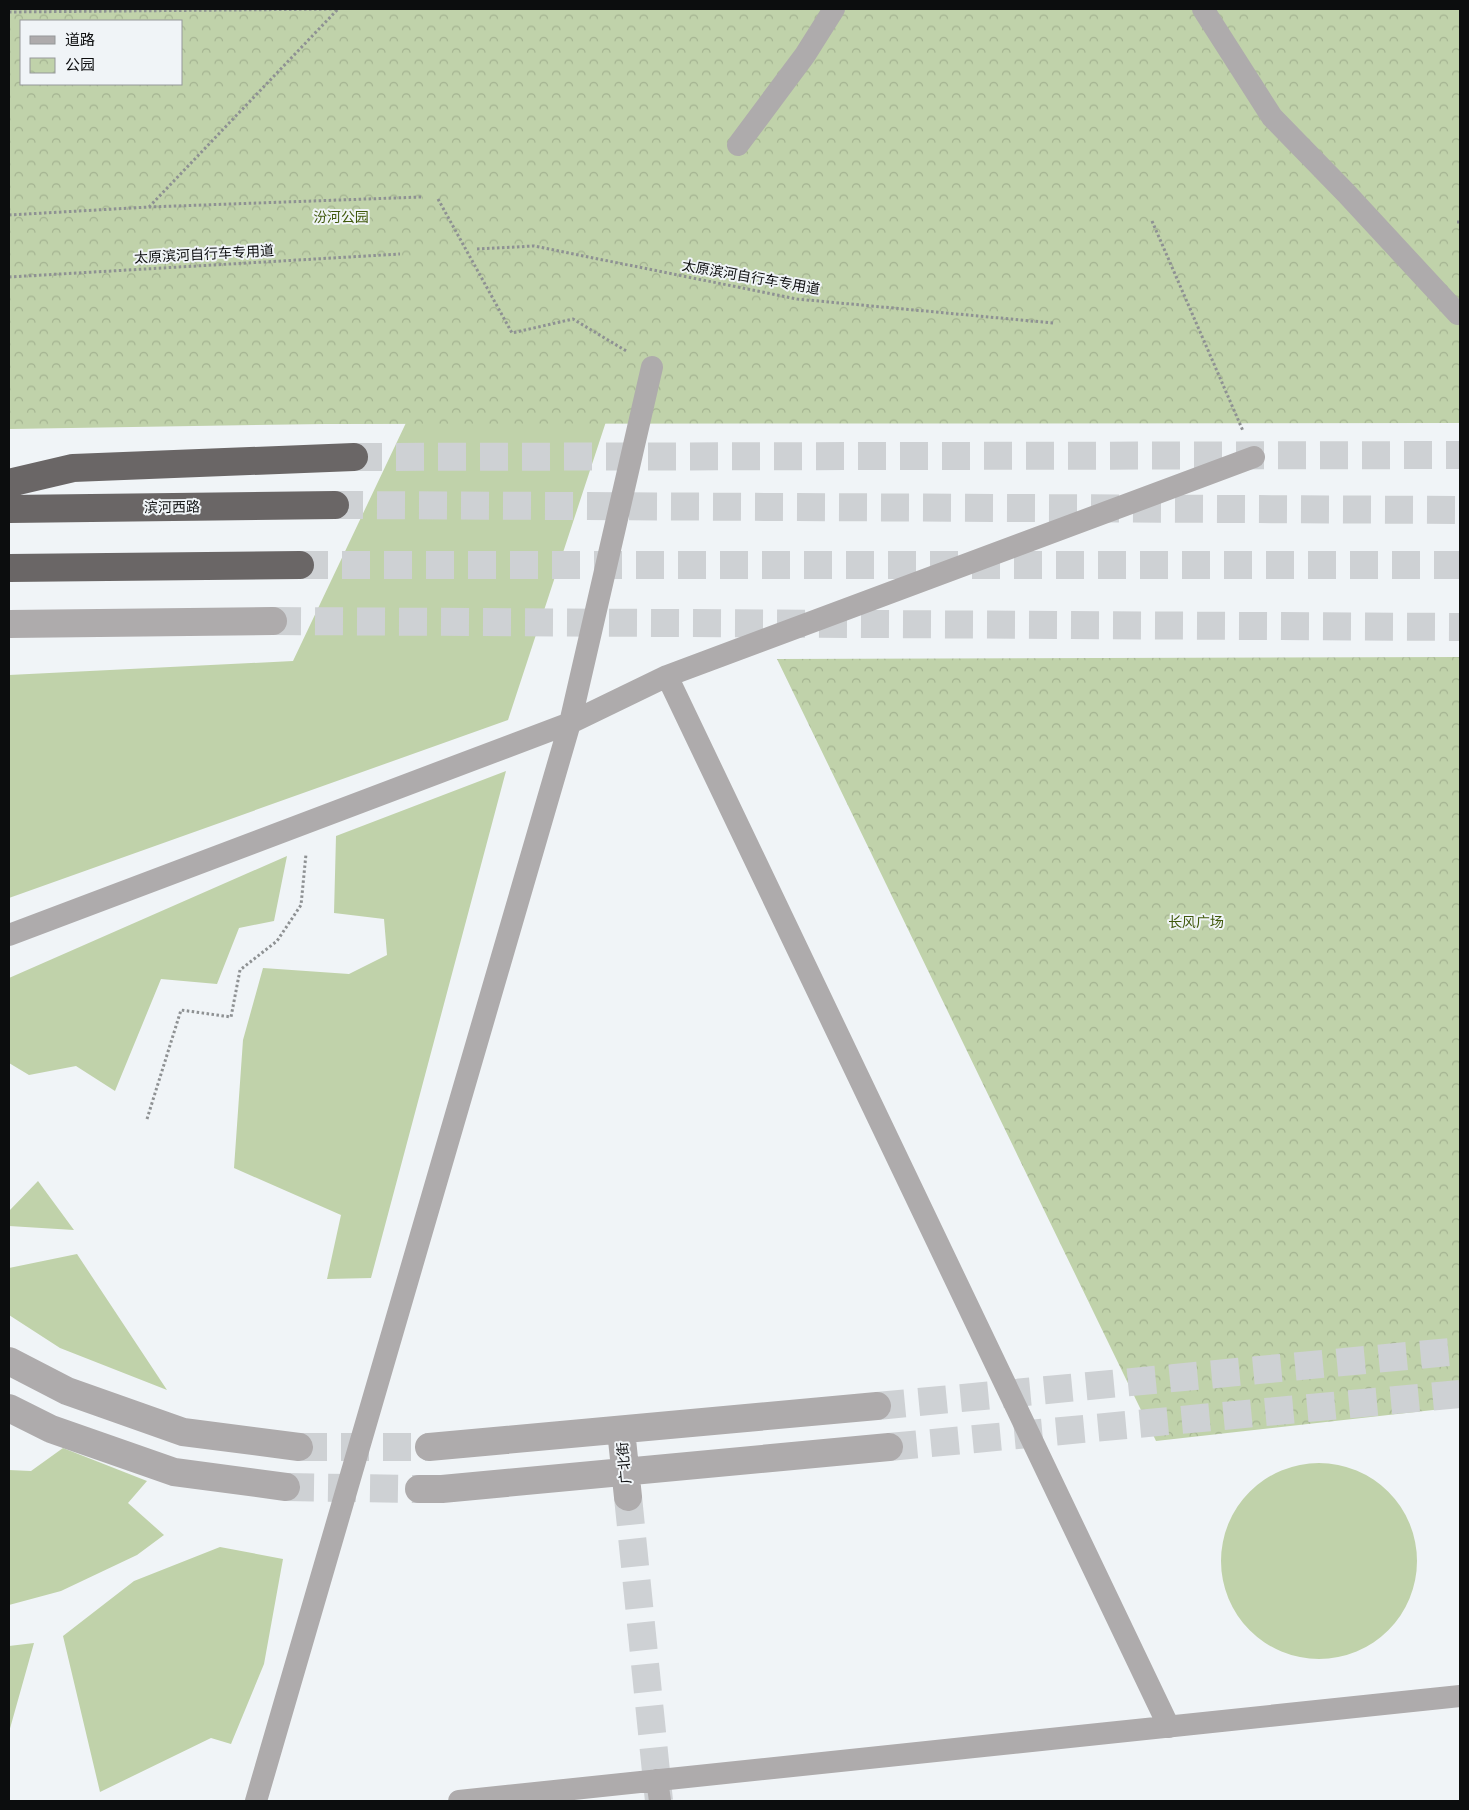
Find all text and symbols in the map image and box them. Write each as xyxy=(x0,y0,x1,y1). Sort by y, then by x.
legend xyxy=(20,20,182,85)
text: 道路 xyxy=(65,30,95,49)
text: 公园 xyxy=(65,55,95,74)
park label: 汾河公园 xyxy=(313,208,369,226)
street label: 太原滨河自行车专用道 xyxy=(134,241,274,267)
street label: 太原滨河自行车专用道 xyxy=(681,256,821,298)
street label: 滨河西路 xyxy=(144,498,200,516)
park label: 长风广场 xyxy=(1168,913,1224,931)
street label: 广北街 xyxy=(613,1441,635,1485)

